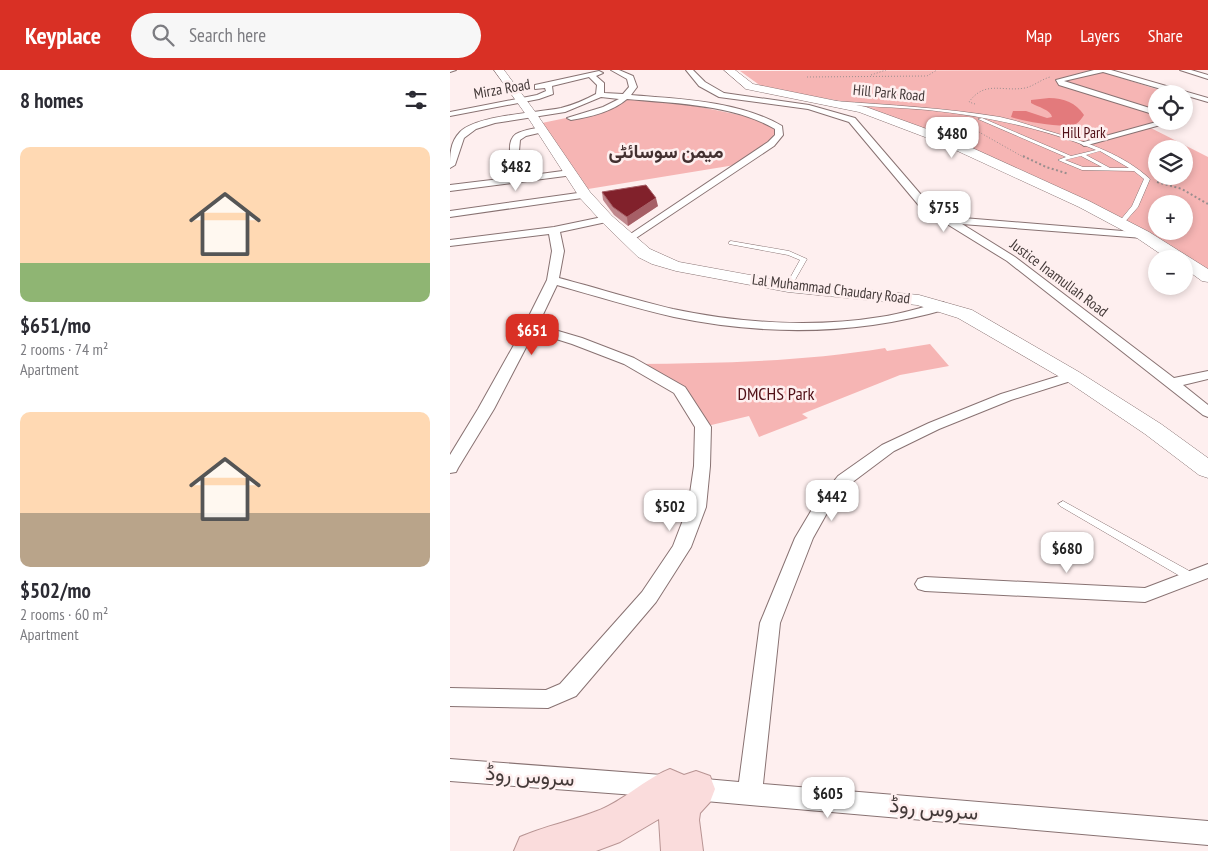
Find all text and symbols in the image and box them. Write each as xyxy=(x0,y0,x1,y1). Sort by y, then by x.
search box xyxy=(131,13,481,58)
text: Keyplace xyxy=(25,20,101,51)
icon: search xyxy=(149,21,177,49)
text: Search here xyxy=(189,23,266,47)
text: Map xyxy=(1026,24,1052,47)
text: Layers xyxy=(1080,24,1120,47)
text: Share xyxy=(1148,24,1183,47)
street label: Mirza Road xyxy=(472,74,532,103)
street label: Hill Park Road xyxy=(852,80,926,105)
map controls xyxy=(1148,85,1193,295)
button: locate xyxy=(1148,85,1193,130)
icon: filters xyxy=(402,86,430,114)
text: 8 homes xyxy=(20,87,83,114)
pin: $480 xyxy=(922,116,982,159)
text: $480 xyxy=(937,123,967,143)
park label: Hill Park xyxy=(1062,123,1106,142)
district label: میمن سوسائٹی xyxy=(608,139,724,164)
button: layers xyxy=(1148,140,1193,185)
pin: $482 xyxy=(486,150,546,192)
text: $482 xyxy=(501,156,531,176)
icon: home xyxy=(180,179,270,269)
pin: $755 xyxy=(914,190,974,233)
button: + xyxy=(1148,195,1193,240)
text: $755 xyxy=(929,197,959,217)
street label: Justice Inamullah Road xyxy=(1006,234,1112,321)
button: − xyxy=(1148,250,1193,295)
street label: Lal Muhammad Chaudary Road xyxy=(751,269,911,308)
text: $651/mo xyxy=(20,312,91,339)
pin: $651 xyxy=(502,314,562,356)
text: $651 xyxy=(517,320,547,340)
text: 2 rooms · 74 m² xyxy=(20,339,108,359)
text: Apartment xyxy=(20,359,79,379)
park label: DMCHS Park xyxy=(737,382,815,405)
icon: home xyxy=(180,444,270,534)
pin: $442 xyxy=(802,480,862,522)
text: $442 xyxy=(817,486,847,506)
pin: $502 xyxy=(640,490,700,532)
text: $502 xyxy=(655,496,685,516)
pin: $680 xyxy=(1037,532,1097,574)
text: $680 xyxy=(1052,538,1082,558)
text: $502/mo xyxy=(20,577,91,604)
text: 2 rooms · 60 m² xyxy=(20,604,108,624)
text: Apartment xyxy=(20,624,79,644)
street label: سروس روڈ xyxy=(485,759,575,792)
pin: $605 xyxy=(798,776,858,819)
text: $605 xyxy=(813,783,843,803)
street label: سروس روڈ xyxy=(888,791,980,826)

